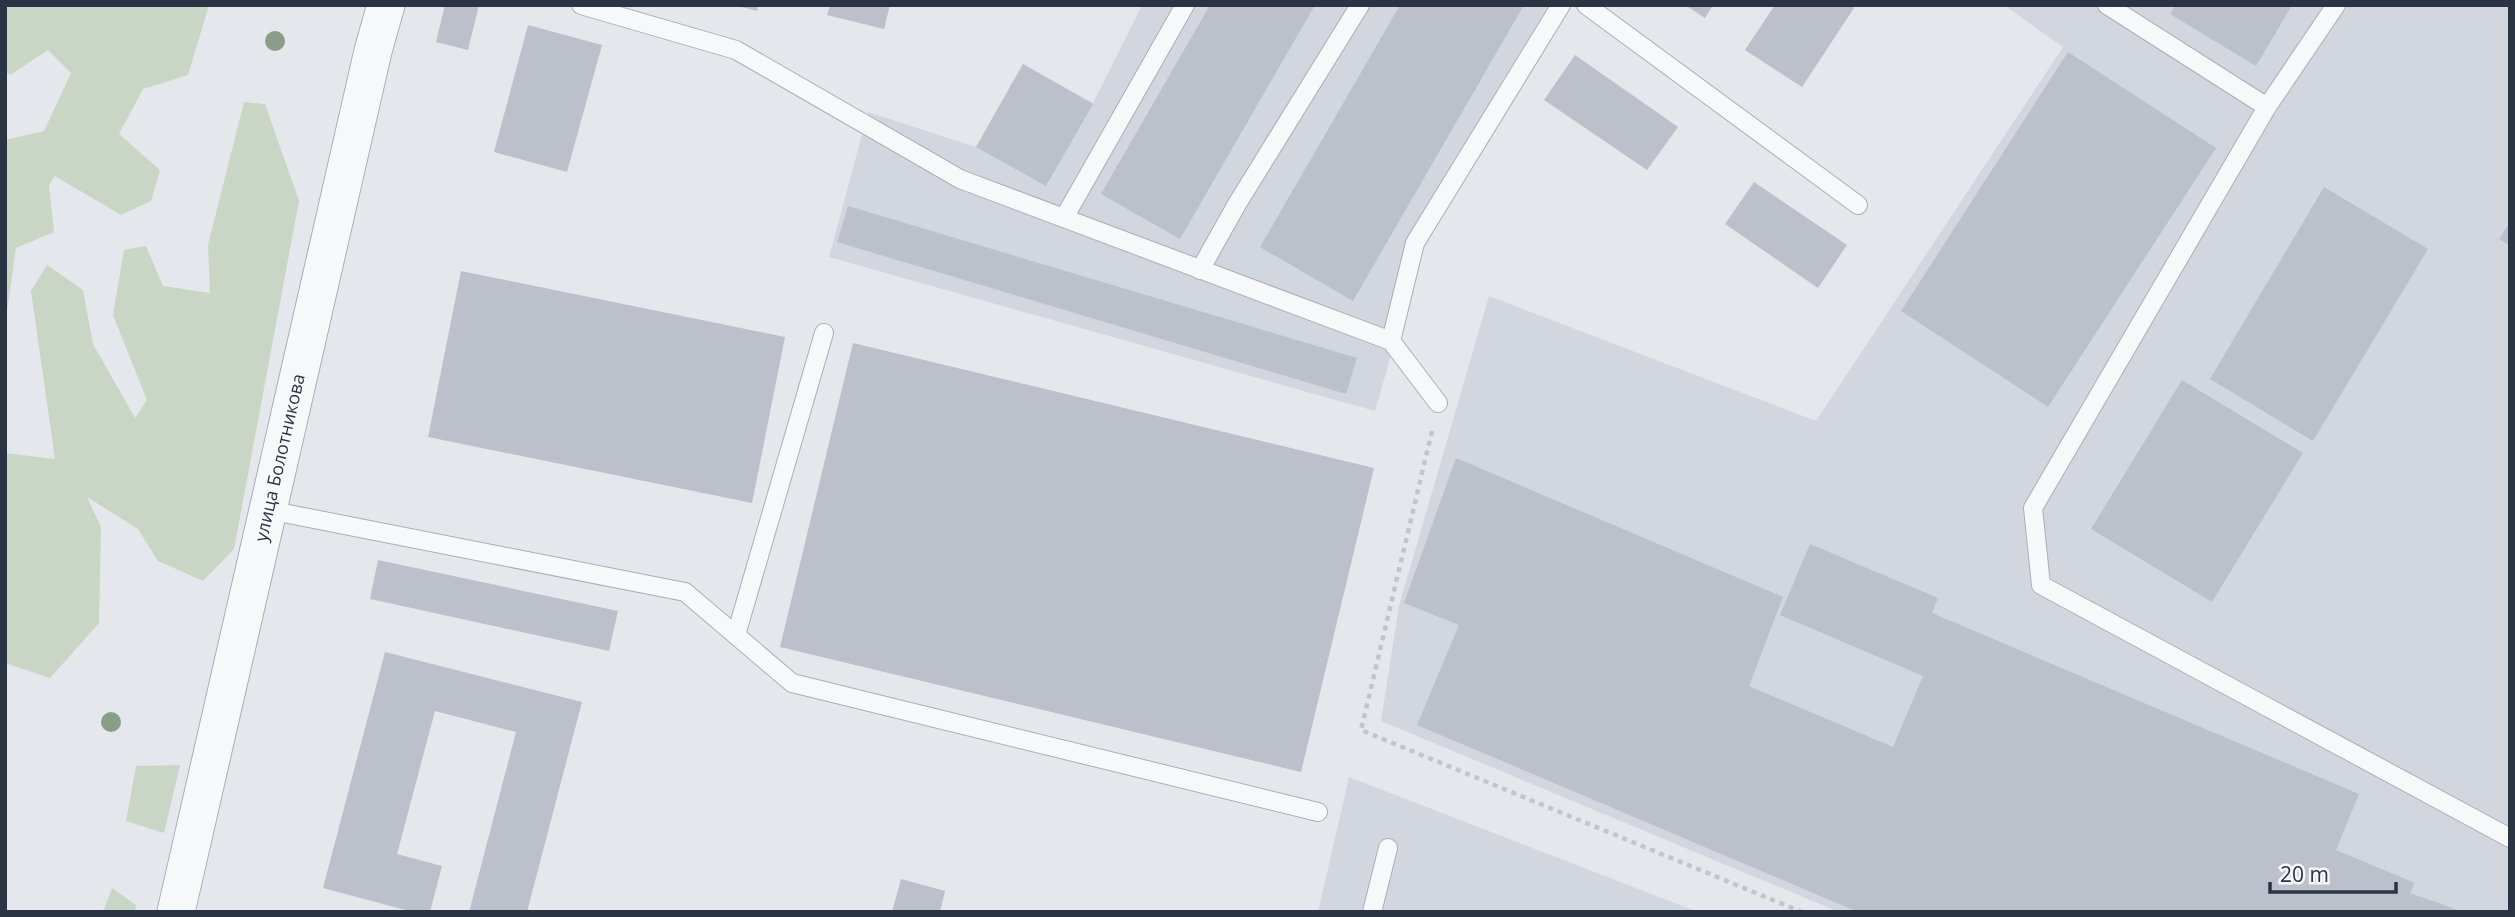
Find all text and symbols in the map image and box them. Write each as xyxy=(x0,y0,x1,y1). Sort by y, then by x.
street label: улица Болотникова xyxy=(248,371,310,544)
scale bar xyxy=(2270,850,2396,894)
text: 20 m xyxy=(2280,860,2329,888)

